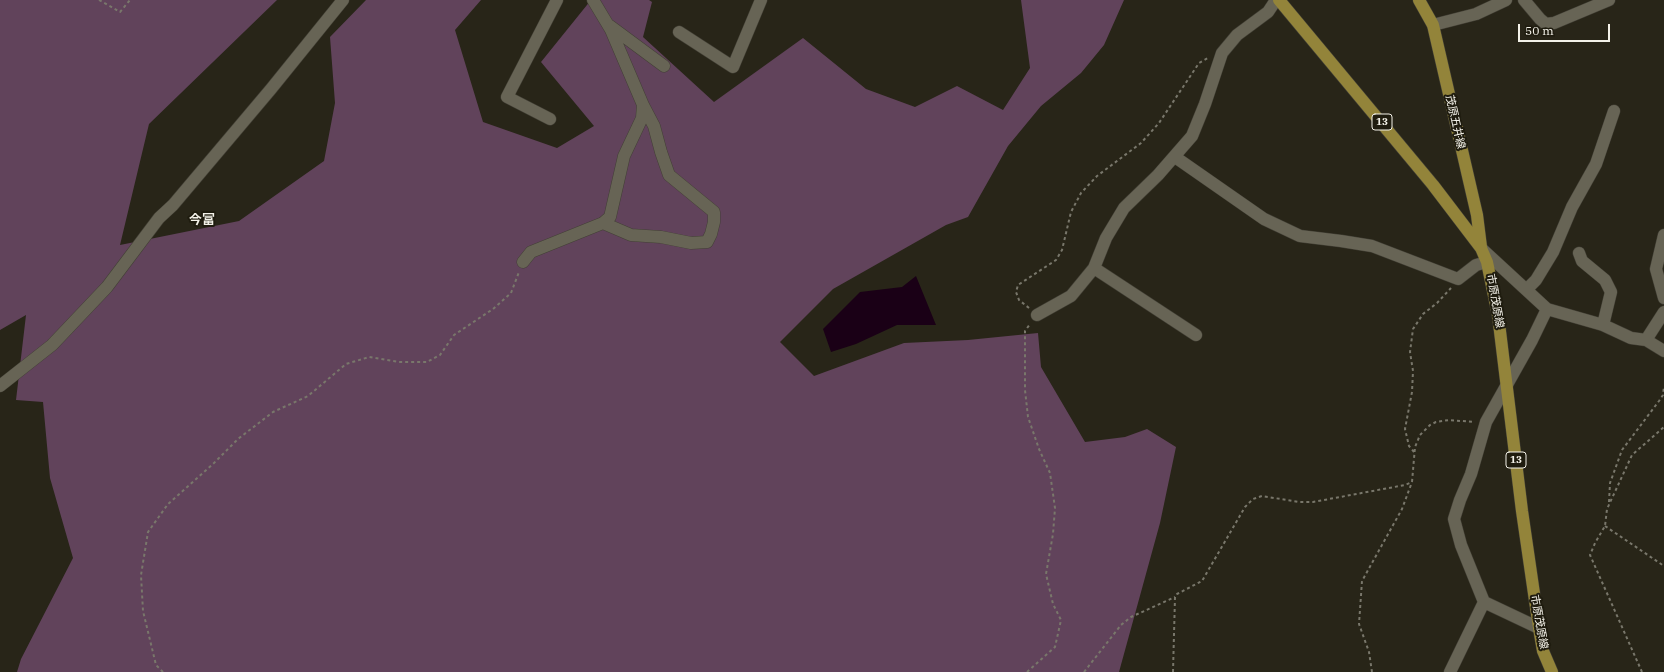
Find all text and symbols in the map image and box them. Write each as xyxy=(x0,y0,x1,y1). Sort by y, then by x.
scale bar xyxy=(1520,16,1612,42)
text: 50 m xyxy=(1525,23,1554,38)
street label: 茂原五井線 xyxy=(1442,94,1468,150)
road number: 13 xyxy=(1372,114,1392,130)
district label: 今富 xyxy=(189,212,215,228)
street label: 市原茂原線 xyxy=(1484,273,1506,329)
road number: 13 xyxy=(1506,452,1526,468)
street label: 市原茂原線 xyxy=(1528,594,1550,650)

